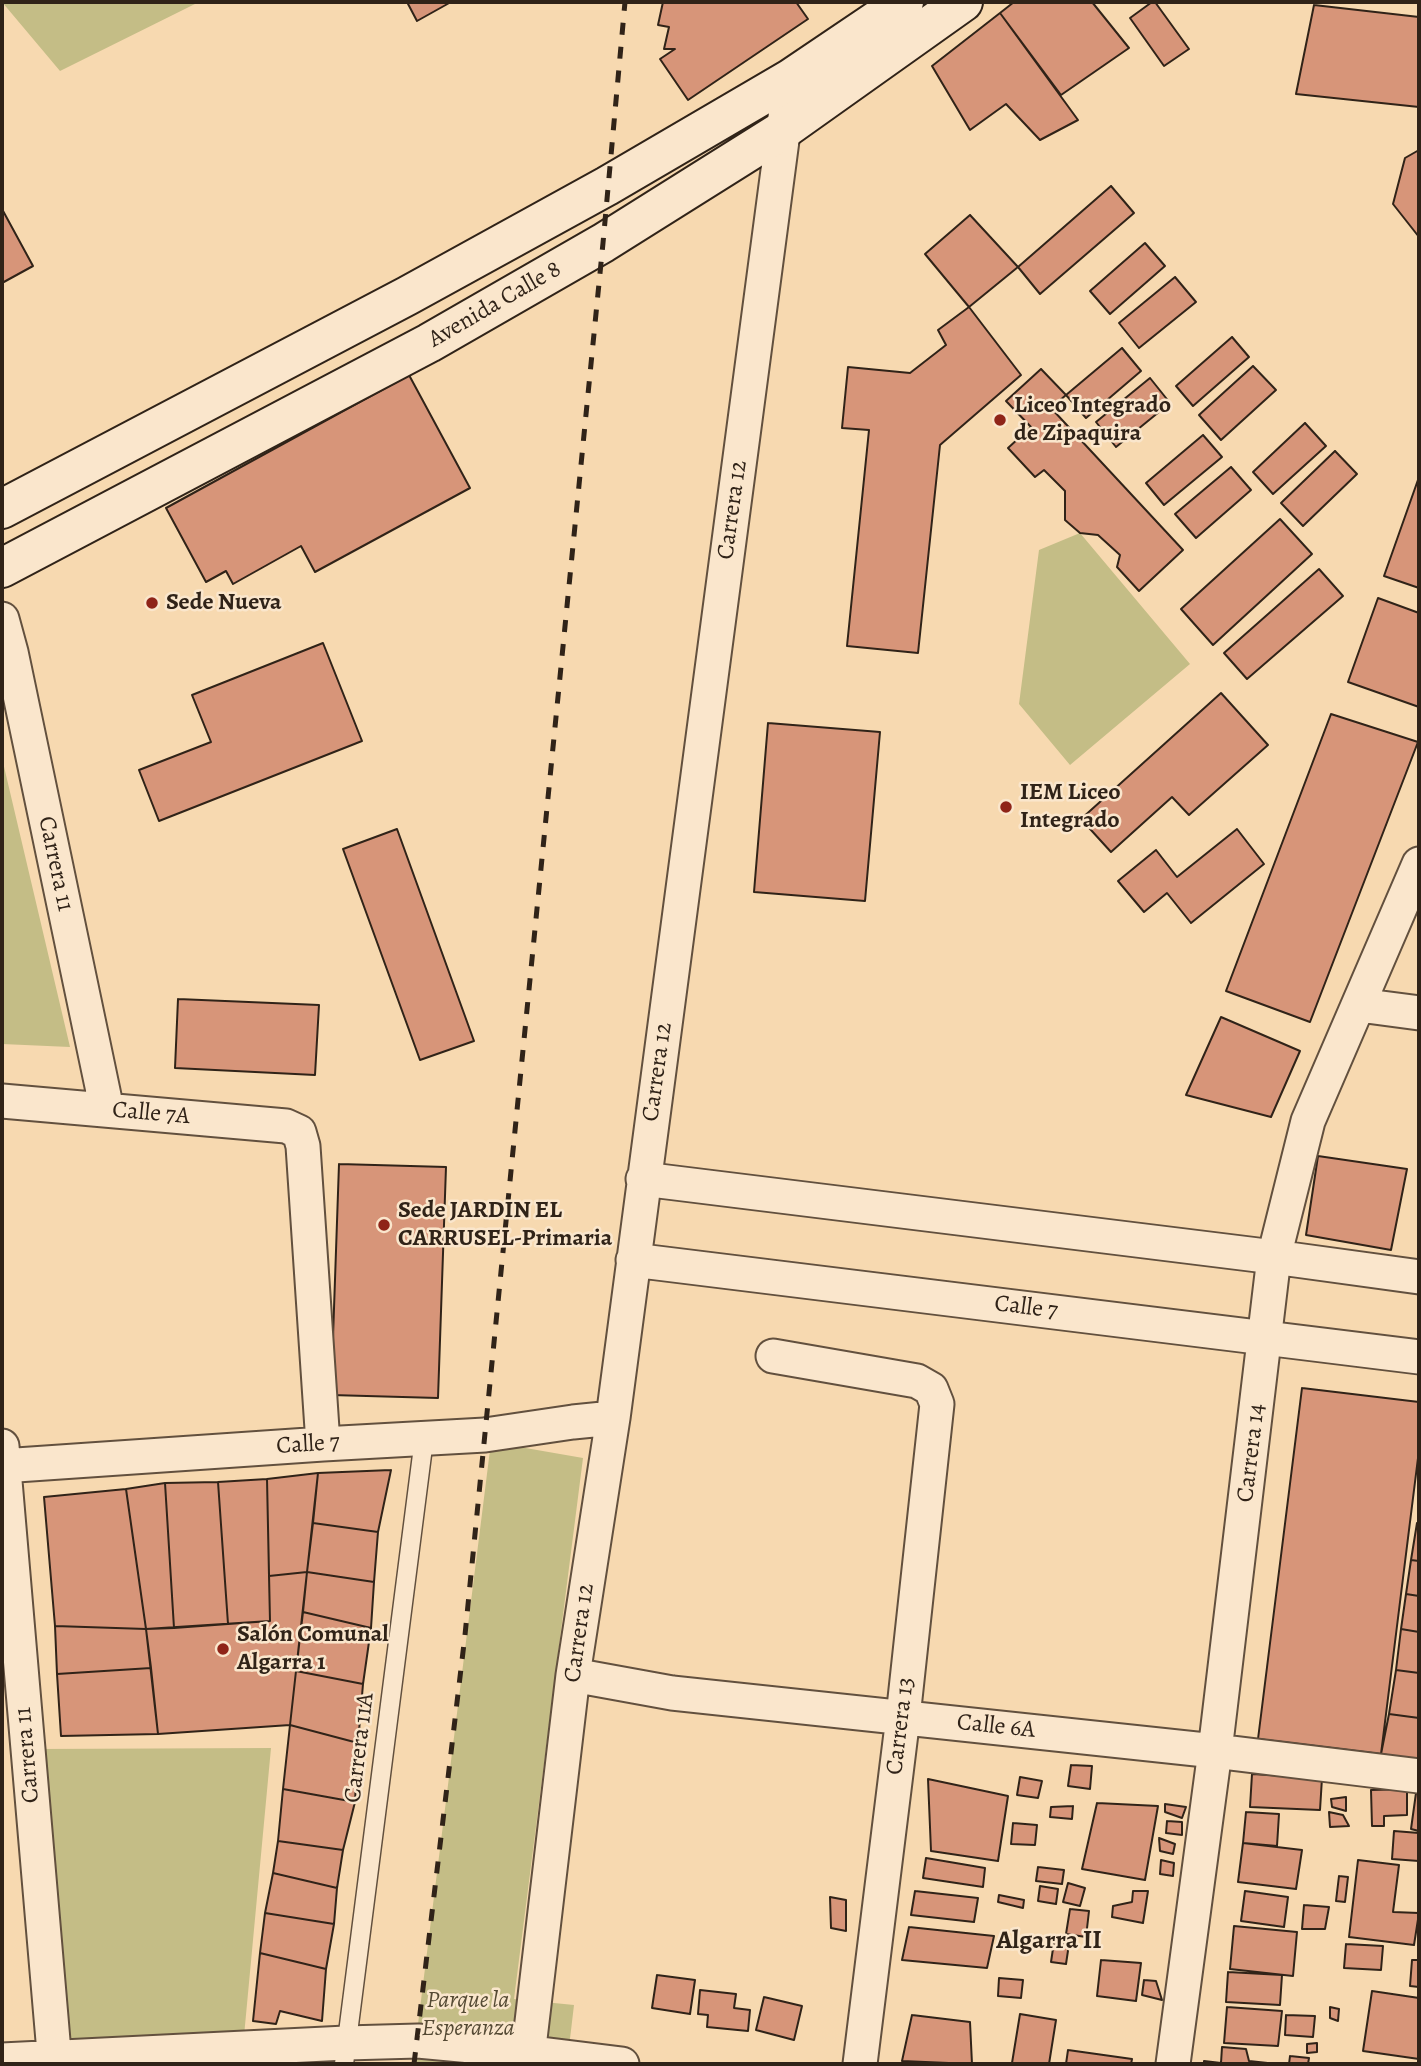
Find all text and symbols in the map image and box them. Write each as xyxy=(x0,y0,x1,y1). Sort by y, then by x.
street label: Avenida Calle 8 xyxy=(424,255,566,355)
place label: Liceo Integrado de Zipaquira xyxy=(1014,392,1171,448)
marker: Liceo Integrado de Zipaquira xyxy=(992,412,1008,428)
street label: Carrera 12 xyxy=(712,459,754,561)
place label: Sede Nueva xyxy=(166,589,282,617)
marker: Sede Nueva xyxy=(144,595,160,611)
place label: IEM Liceo Integrado xyxy=(1020,779,1121,835)
marker: IEM Liceo Integrado xyxy=(998,799,1014,815)
street label: Carrera 11 xyxy=(31,814,79,914)
street label: Carrera 12 xyxy=(637,1021,679,1123)
street label: Calle 7A xyxy=(111,1096,191,1132)
place label: Sede JARDIN EL CARRUSEL-Primaria xyxy=(398,1197,612,1253)
marker: Sede JARDIN EL CARRUSEL-Primaria xyxy=(376,1217,392,1233)
street label: Calle 7 xyxy=(993,1290,1059,1326)
street label: Carrera 14 xyxy=(1232,1402,1272,1504)
street label: Calle 7 xyxy=(275,1428,341,1462)
street label: Carrera 12 xyxy=(559,1582,601,1684)
place label: Salón Comunal Algarra 1 xyxy=(237,1621,389,1677)
marker: Salón Comunal Algarra 1 xyxy=(215,1641,231,1657)
street label: Carrera 13 xyxy=(881,1676,921,1776)
street label: Carrera 11A xyxy=(339,1691,381,1805)
street label: Carrera 11 xyxy=(9,1706,47,1804)
street label: Calle 6A xyxy=(955,1709,1037,1745)
district label: Algarra II xyxy=(996,1926,1102,1958)
park label: Parque la Esperanza xyxy=(421,1987,515,2043)

